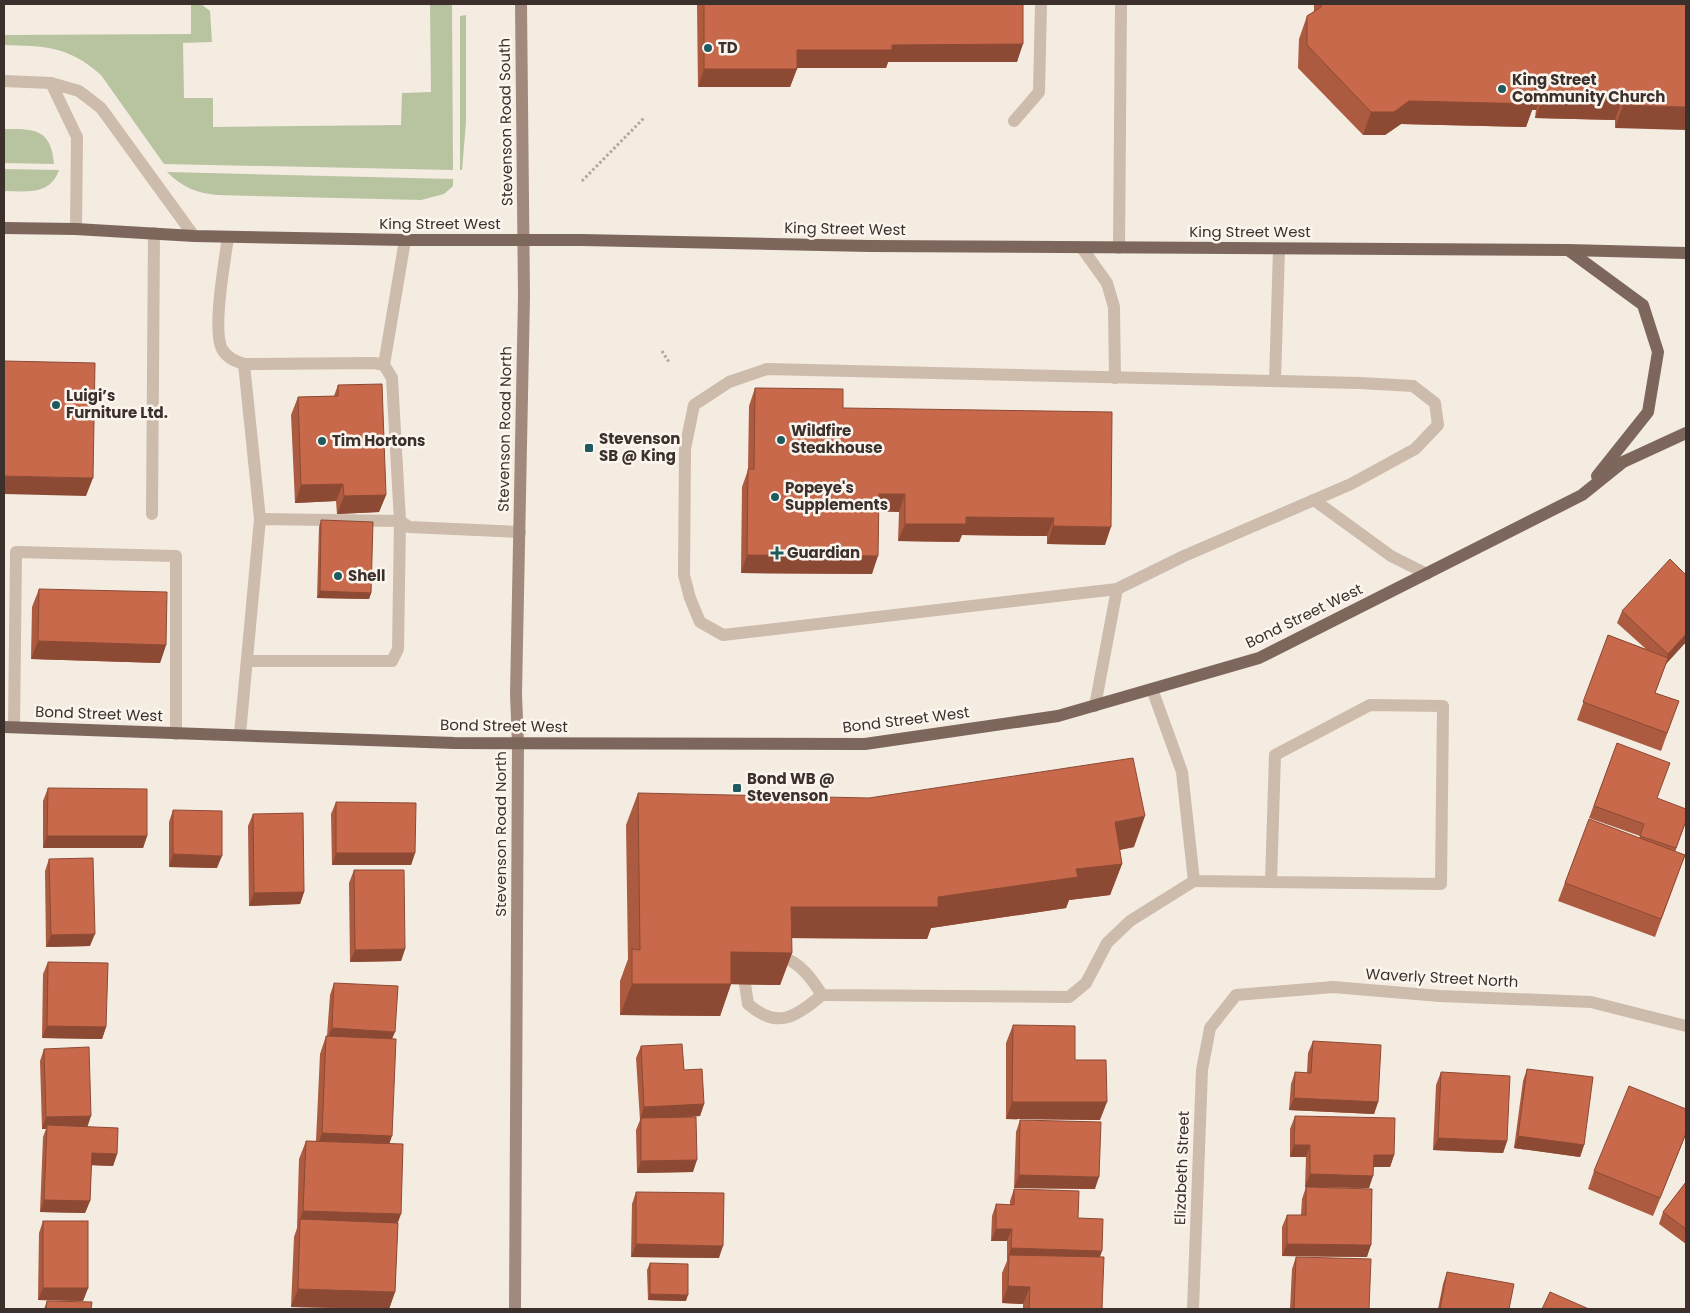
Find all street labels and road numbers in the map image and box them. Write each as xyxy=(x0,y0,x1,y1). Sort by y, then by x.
street label: Stevenson Road South xyxy=(494,38,517,206)
street label: King Street West xyxy=(379,213,501,234)
street label: King Street West xyxy=(784,217,906,240)
street label: King Street West xyxy=(1189,221,1311,242)
street label: Stevenson Road North xyxy=(493,346,516,512)
street label: Bond Street West xyxy=(1242,578,1366,653)
street label: Bond Street West xyxy=(35,701,163,726)
street label: Bond Street West xyxy=(841,701,971,738)
street label: Bond Street West xyxy=(440,714,568,737)
street label: Stevenson Road North xyxy=(490,751,511,917)
street label: Waverly Street North xyxy=(1365,963,1519,992)
street label: Elizabeth Street xyxy=(1169,1110,1194,1226)

